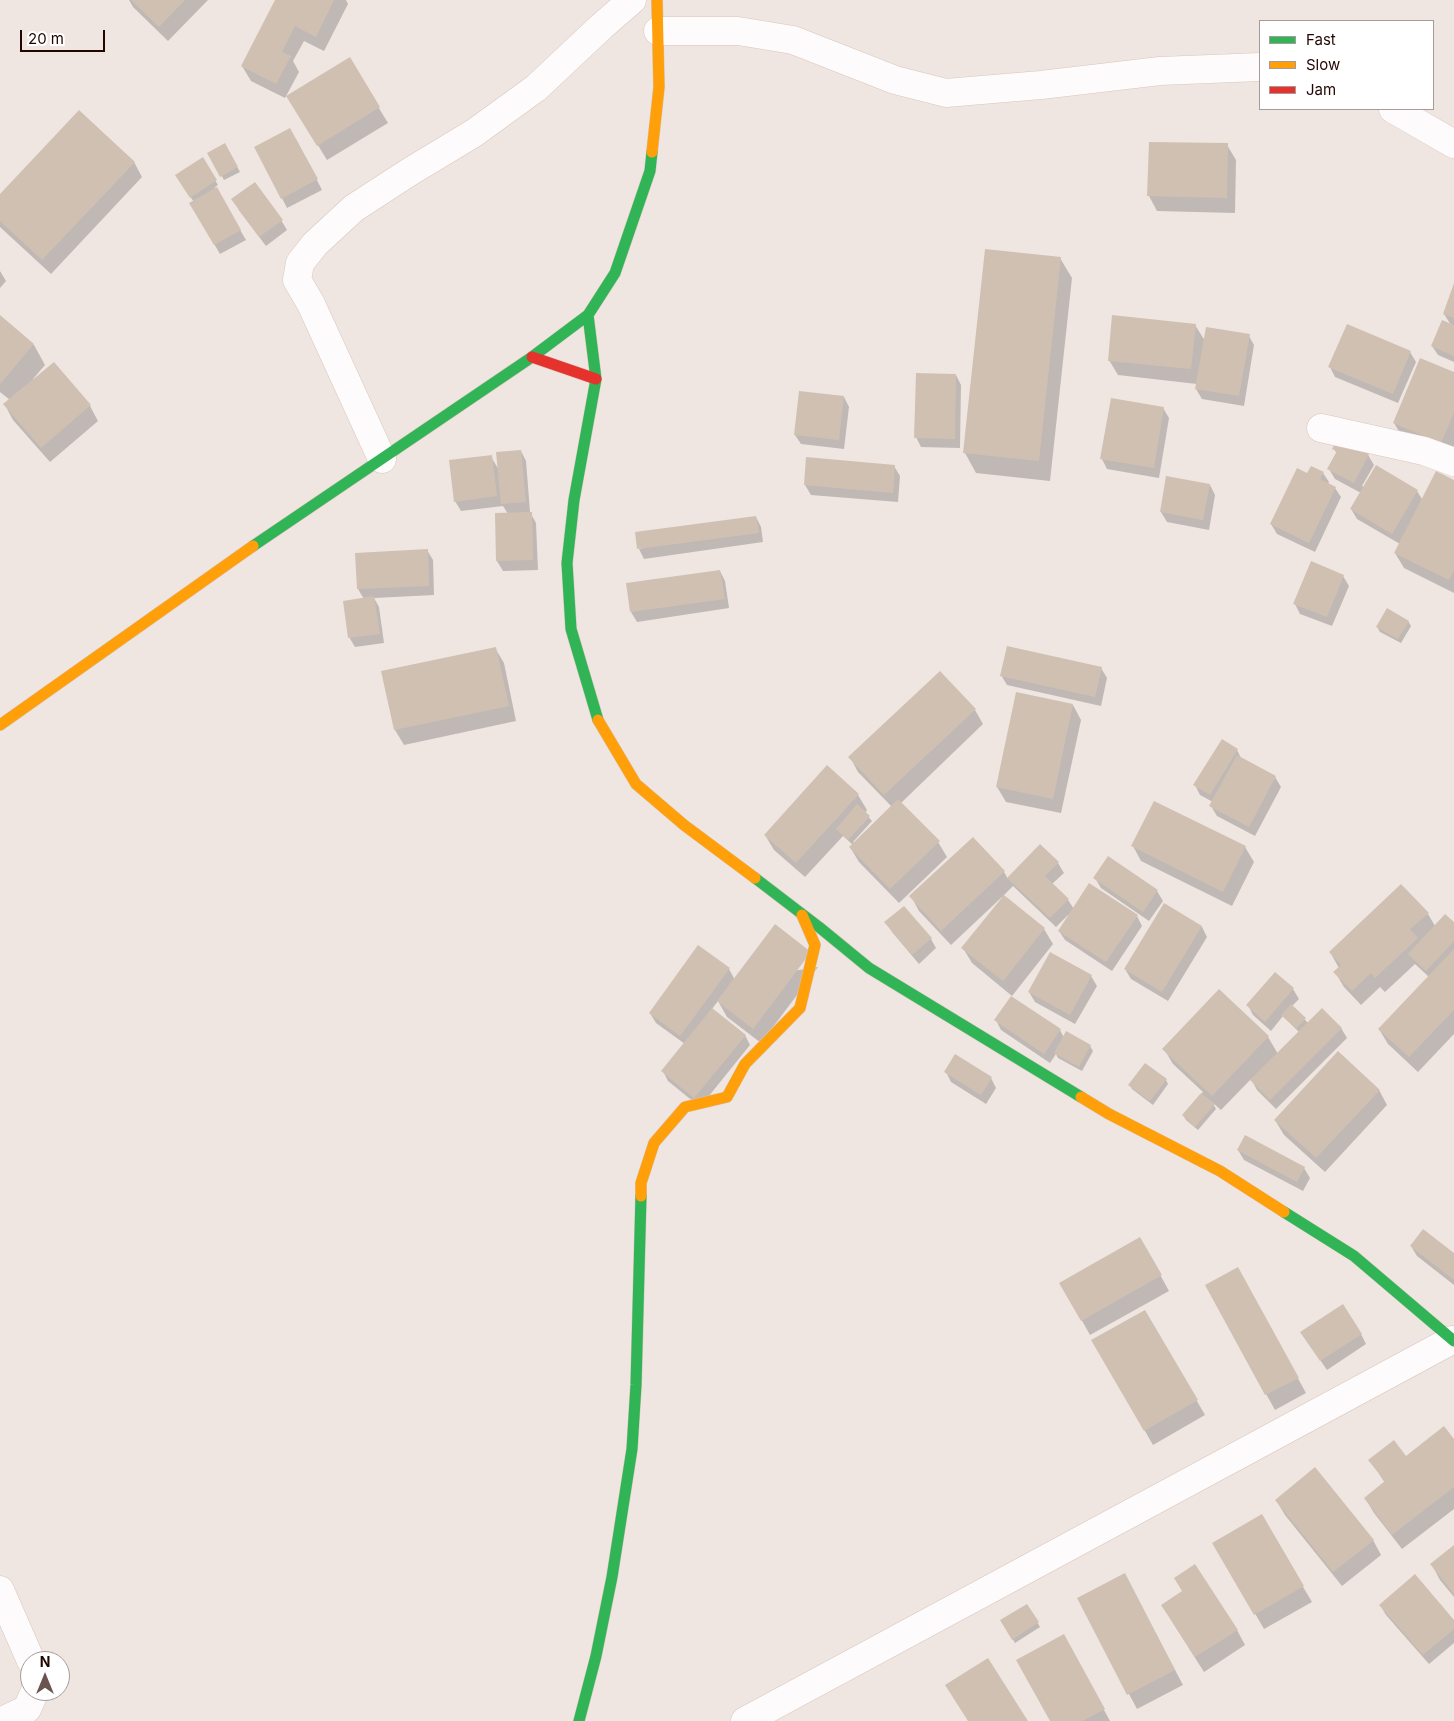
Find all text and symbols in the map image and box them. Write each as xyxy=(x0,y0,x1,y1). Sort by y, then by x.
scale bar xyxy=(22,20,108,52)
legend xyxy=(1259,20,1434,110)
text: 20 m xyxy=(28,29,64,48)
text: Fast xyxy=(1306,30,1336,49)
text: Slow xyxy=(1306,55,1340,74)
text: Jam xyxy=(1306,80,1336,99)
north arrow xyxy=(20,1651,70,1701)
text: N xyxy=(40,1653,50,1670)

